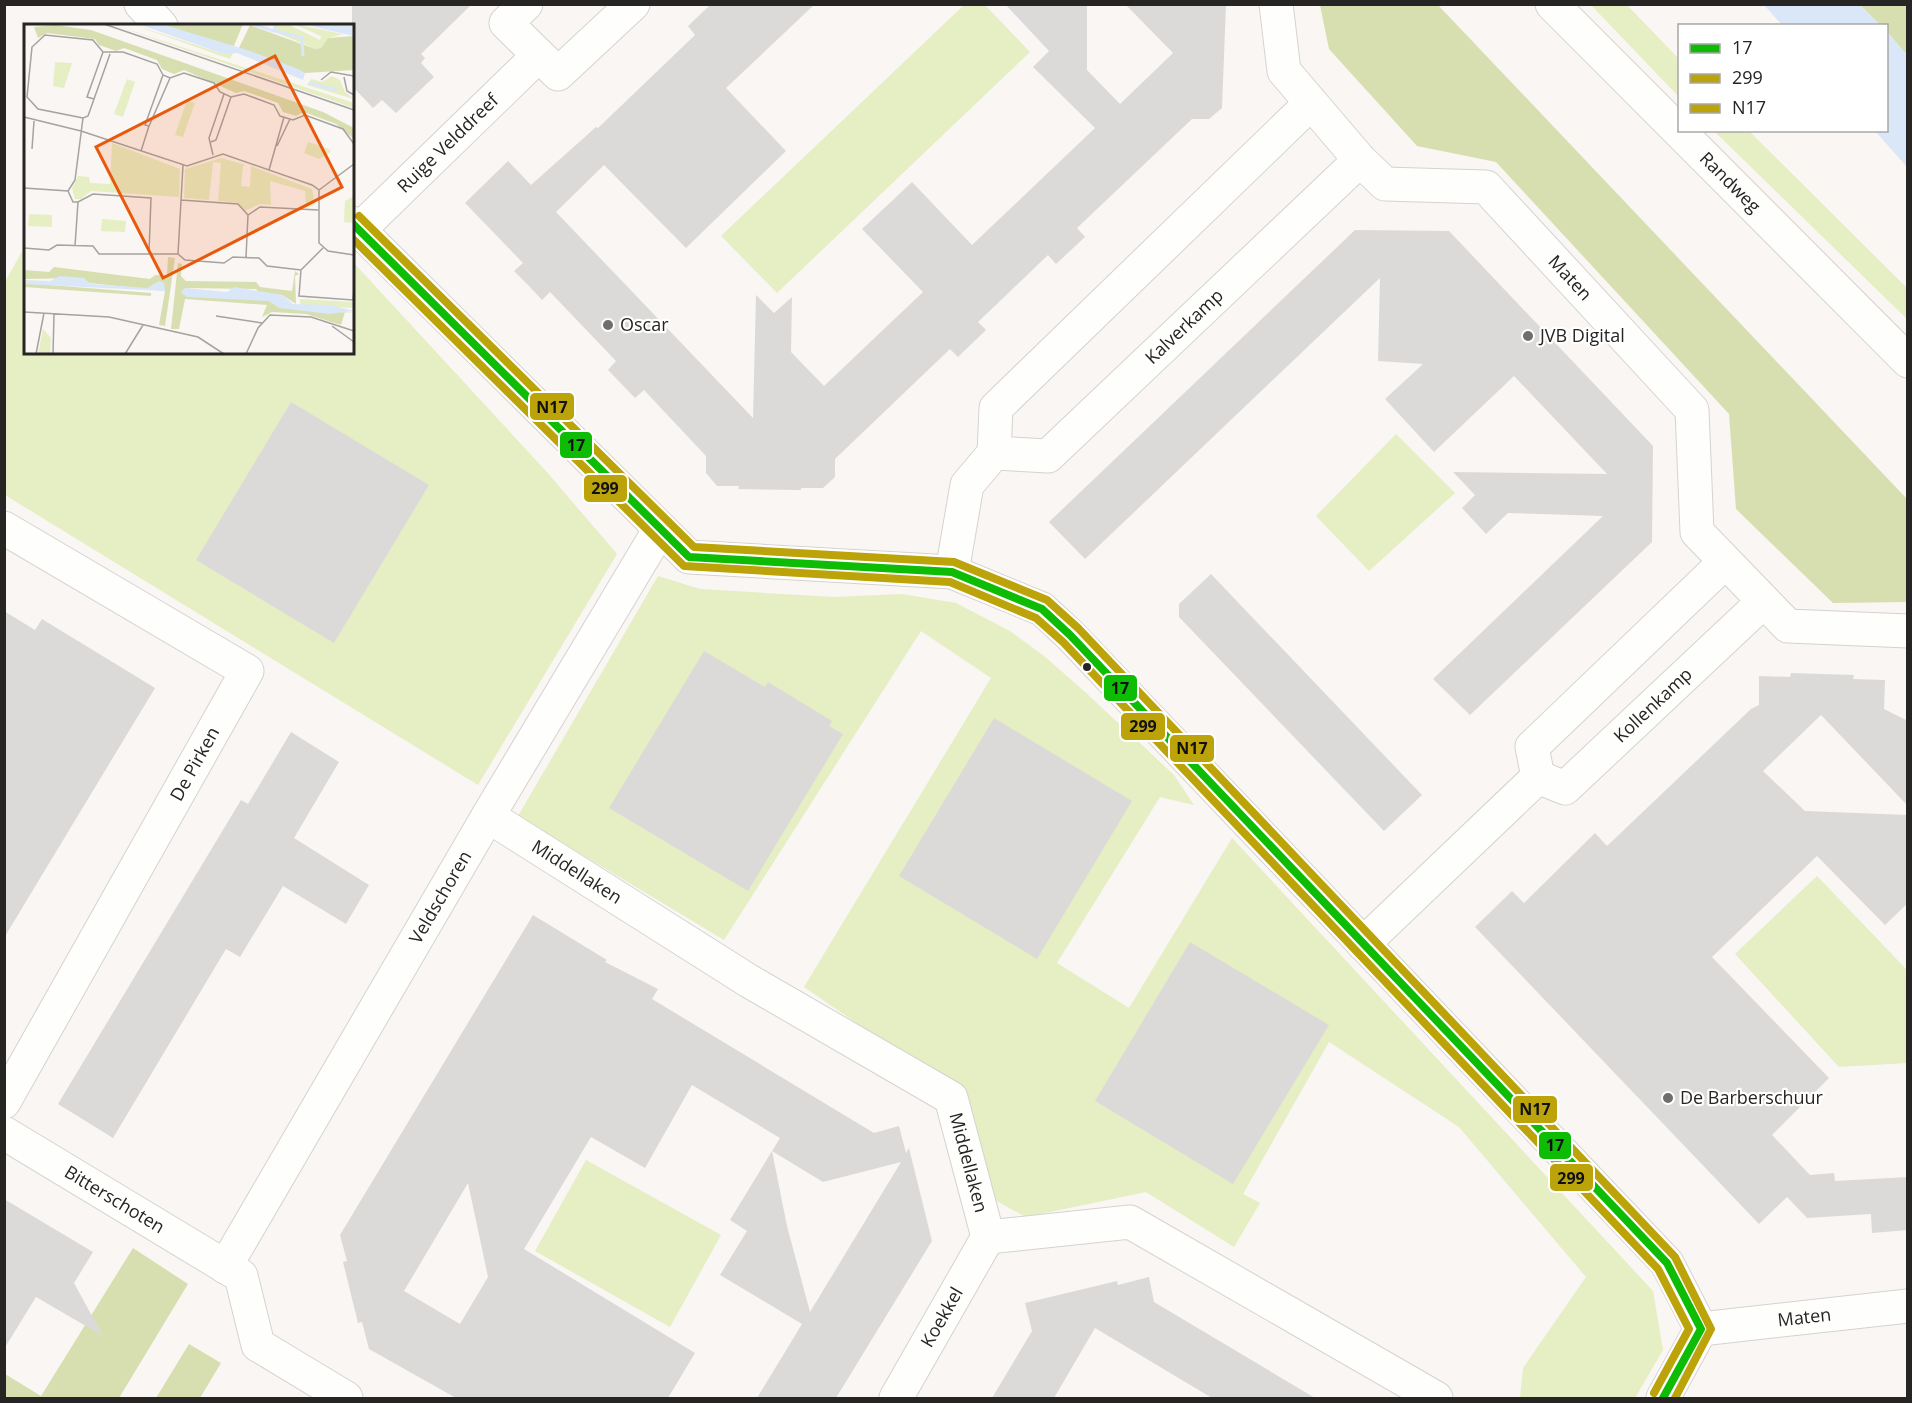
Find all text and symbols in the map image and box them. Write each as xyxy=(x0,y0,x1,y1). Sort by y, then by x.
inset map xyxy=(24,24,354,354)
legend xyxy=(1678,24,1888,132)
text: 17 xyxy=(1732,35,1753,59)
text: 299 xyxy=(1732,65,1763,89)
street label: Ruige Velddreef xyxy=(391,87,504,198)
text: N17 xyxy=(1732,95,1766,119)
street label: Randweg xyxy=(1695,146,1766,218)
street label: Maten xyxy=(1544,249,1598,305)
street label: Kalverkamp xyxy=(1139,283,1228,369)
place label: Oscar xyxy=(620,312,669,336)
marker: Oscar xyxy=(601,318,615,332)
place label: JVB Digital xyxy=(1538,323,1625,347)
marker: JVB Digital xyxy=(1521,329,1535,343)
line badge: N17 xyxy=(529,392,575,421)
text: N17 xyxy=(536,396,568,418)
line badge: 17 xyxy=(559,431,593,459)
text: 17 xyxy=(567,434,585,456)
line badge: 299 xyxy=(583,474,628,503)
text: 299 xyxy=(591,477,619,499)
unlabelled marker xyxy=(1081,661,1093,673)
street label: Kollenkamp xyxy=(1608,662,1697,747)
line badge: 17 xyxy=(1103,674,1138,702)
text: 17 xyxy=(1111,677,1129,699)
line badge: 299 xyxy=(1120,712,1166,741)
text: 299 xyxy=(1129,715,1157,737)
street label: De Pirken xyxy=(164,722,224,805)
line badge: N17 xyxy=(1169,734,1215,763)
text: N17 xyxy=(1176,737,1208,759)
street label: Middellaken xyxy=(528,834,627,909)
street label: Veldschoren xyxy=(403,846,476,948)
place label: De Barberschuur xyxy=(1680,1085,1824,1109)
marker: De Barberschuur xyxy=(1661,1091,1675,1105)
line badge: N17 xyxy=(1512,1095,1558,1124)
text: N17 xyxy=(1519,1098,1551,1120)
street label: Middellaken xyxy=(944,1110,994,1215)
line badge: 17 xyxy=(1538,1131,1572,1160)
text: 17 xyxy=(1546,1134,1564,1156)
street label: Bitterschoten xyxy=(60,1159,170,1238)
line badge: 299 xyxy=(1549,1163,1594,1192)
text: 299 xyxy=(1557,1167,1585,1189)
street label: Koekkel xyxy=(915,1282,968,1351)
street label: Maten xyxy=(1776,1302,1832,1331)

